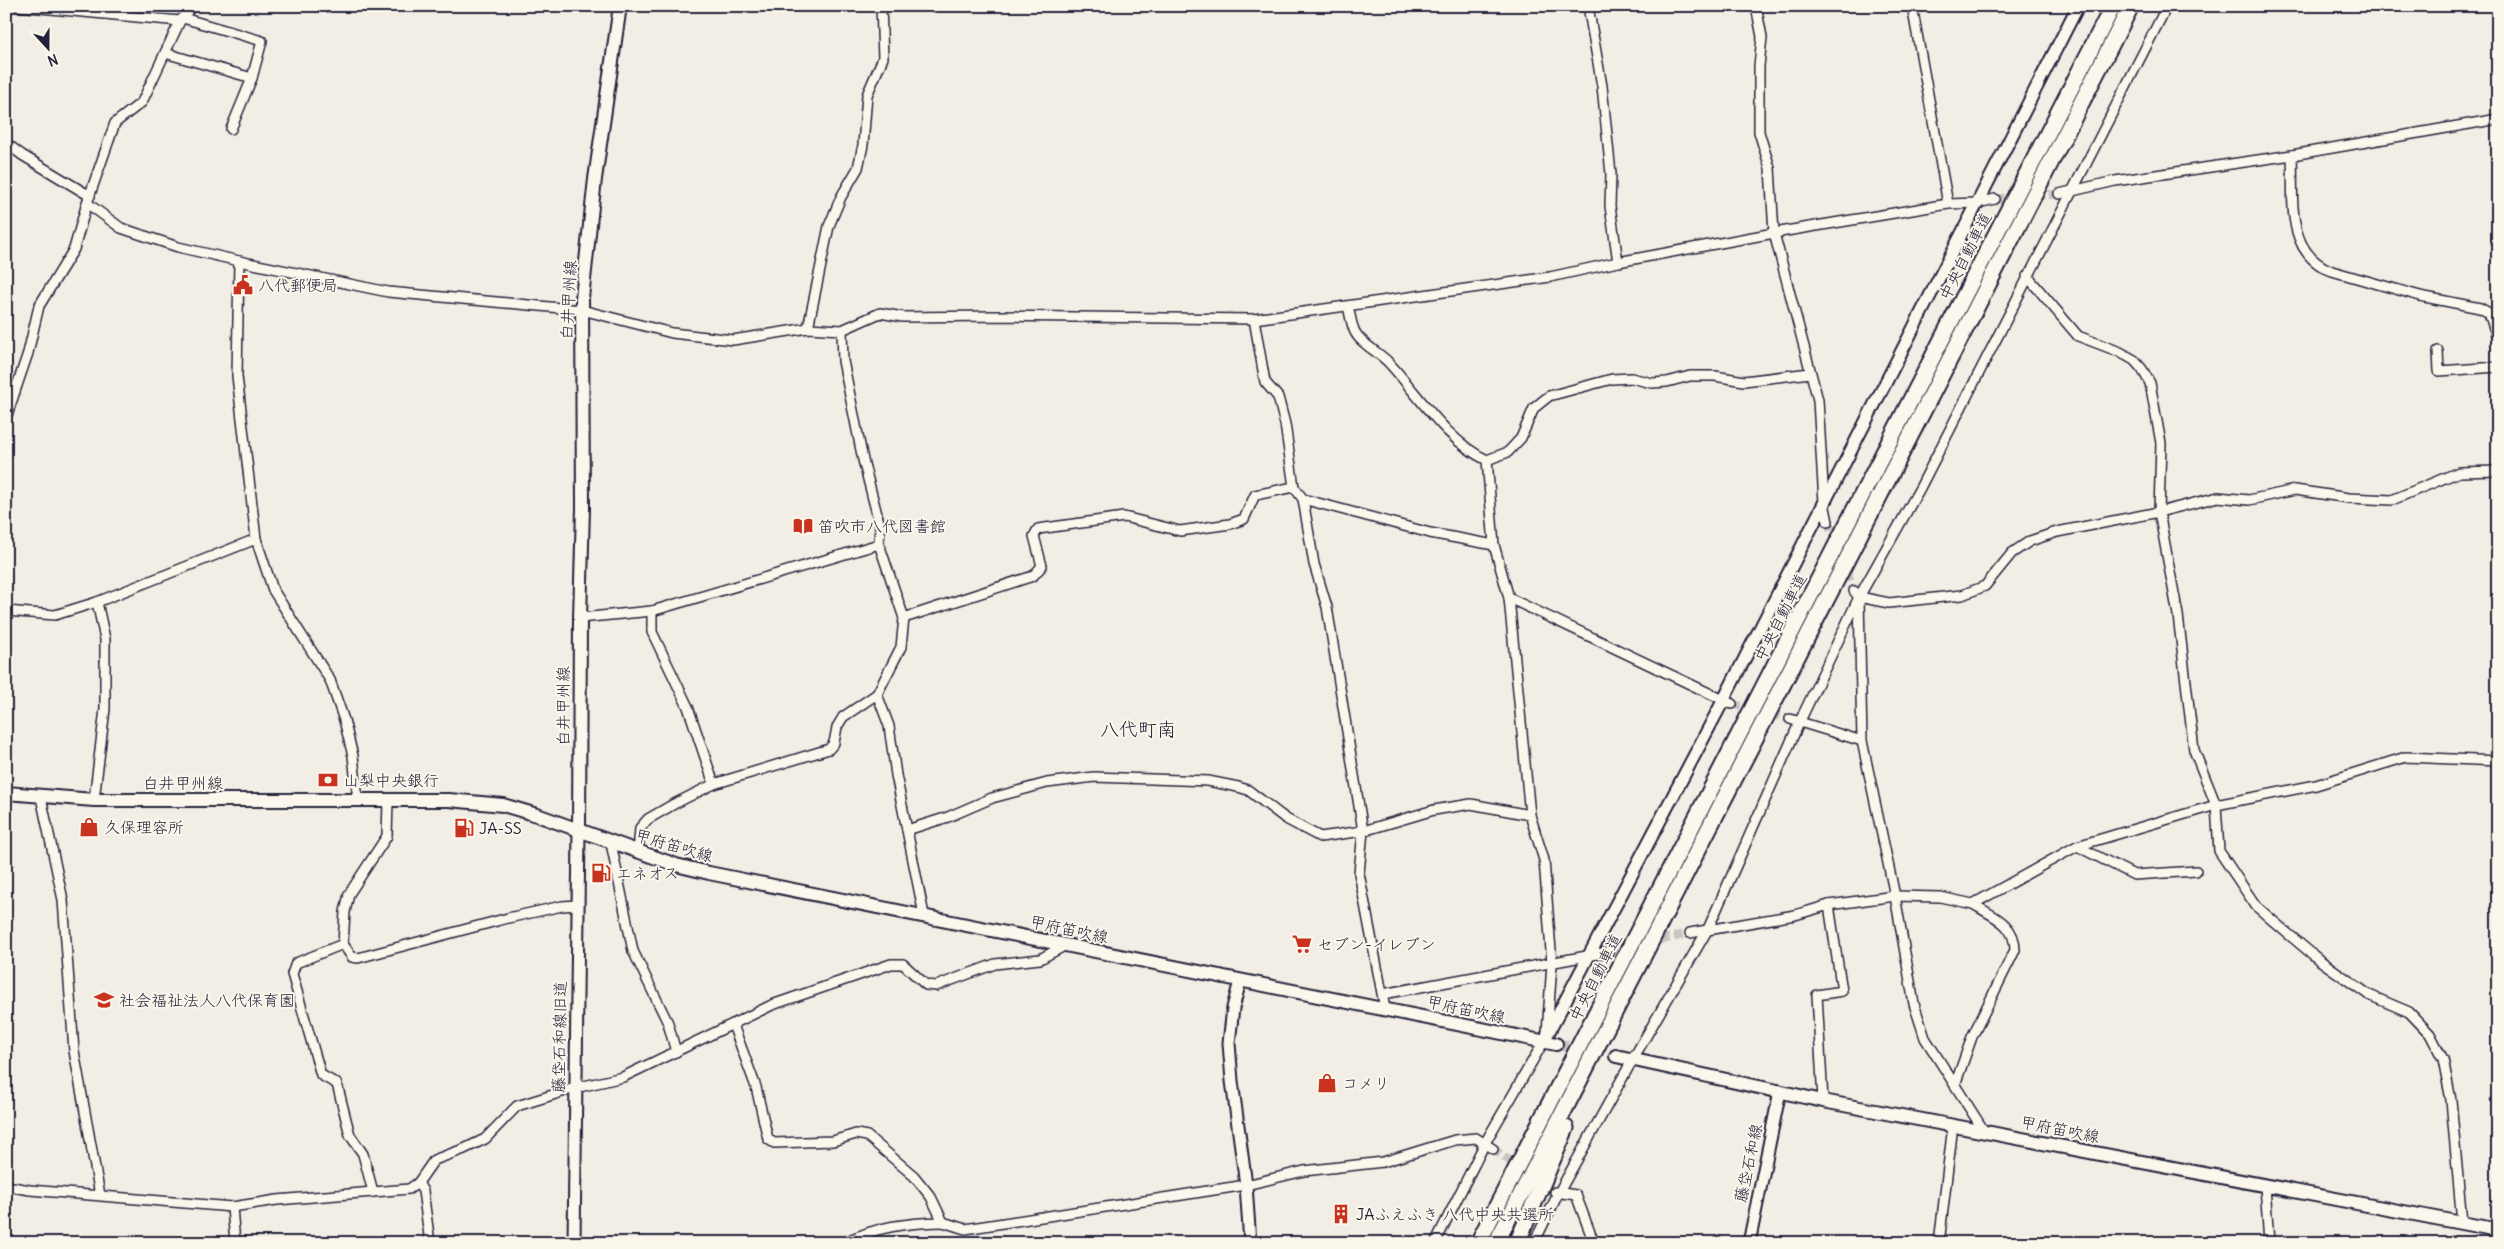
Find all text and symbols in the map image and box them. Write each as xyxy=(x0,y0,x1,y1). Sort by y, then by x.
north arrow xyxy=(22,22,72,72)
text: N xyxy=(45,50,60,70)
street label: 中央自動車道 xyxy=(1934,209,1996,303)
street label: 白井甲州線 xyxy=(556,260,580,340)
public building icon: 八代郵便局 xyxy=(232,274,254,296)
place label: 八代郵便局 xyxy=(258,275,338,295)
library icon: 笛吹市八代図書館 xyxy=(792,515,814,537)
place label: 笛吹市八代図書館 xyxy=(818,516,946,536)
street label: 中央自動車道 xyxy=(1749,570,1811,664)
street label: 白井甲州線 xyxy=(553,666,573,746)
district label: 八代町南 xyxy=(1100,717,1176,741)
bank icon: 山梨中央銀行 xyxy=(317,769,339,791)
place label: 山梨中央銀行 xyxy=(343,770,439,790)
street label: 白井甲州線 xyxy=(143,773,223,793)
shop icon: 久保理容所 xyxy=(78,816,100,838)
place label: 久保理容所 xyxy=(104,817,184,837)
fuel station icon: JA-SS xyxy=(453,817,475,839)
place label: JA-SS xyxy=(479,818,522,838)
street label: 甲府笛吹線 xyxy=(633,824,715,866)
fuel station icon: エネオス xyxy=(590,862,612,884)
place label: エネオス xyxy=(616,863,679,883)
street label: 甲府笛吹線 xyxy=(1028,911,1110,947)
street label: 中央自動車道 xyxy=(1564,930,1626,1024)
supermarket icon: セブン-イレブン xyxy=(1291,933,1313,955)
place label: セブン-イレブン xyxy=(1317,934,1436,954)
street label: 藤垈石和線旧道 xyxy=(548,981,570,1093)
school or university icon: 社会福祉法人八代保育園 xyxy=(93,989,115,1011)
place label: 社会福祉法人八代保育園 xyxy=(119,990,295,1010)
street label: 甲府笛吹線 xyxy=(1425,991,1507,1027)
shop icon: コメリ xyxy=(1316,1072,1338,1094)
place label: コメリ xyxy=(1342,1073,1390,1093)
street label: 甲府笛吹線 xyxy=(2019,1112,2101,1146)
street label: 藤垈石和線 xyxy=(1730,1122,1766,1204)
building icon: JAふえふき 八代中央共選所 xyxy=(1330,1203,1352,1225)
place label: JAふえふき 八代中央共選所 xyxy=(1356,1204,1554,1224)

